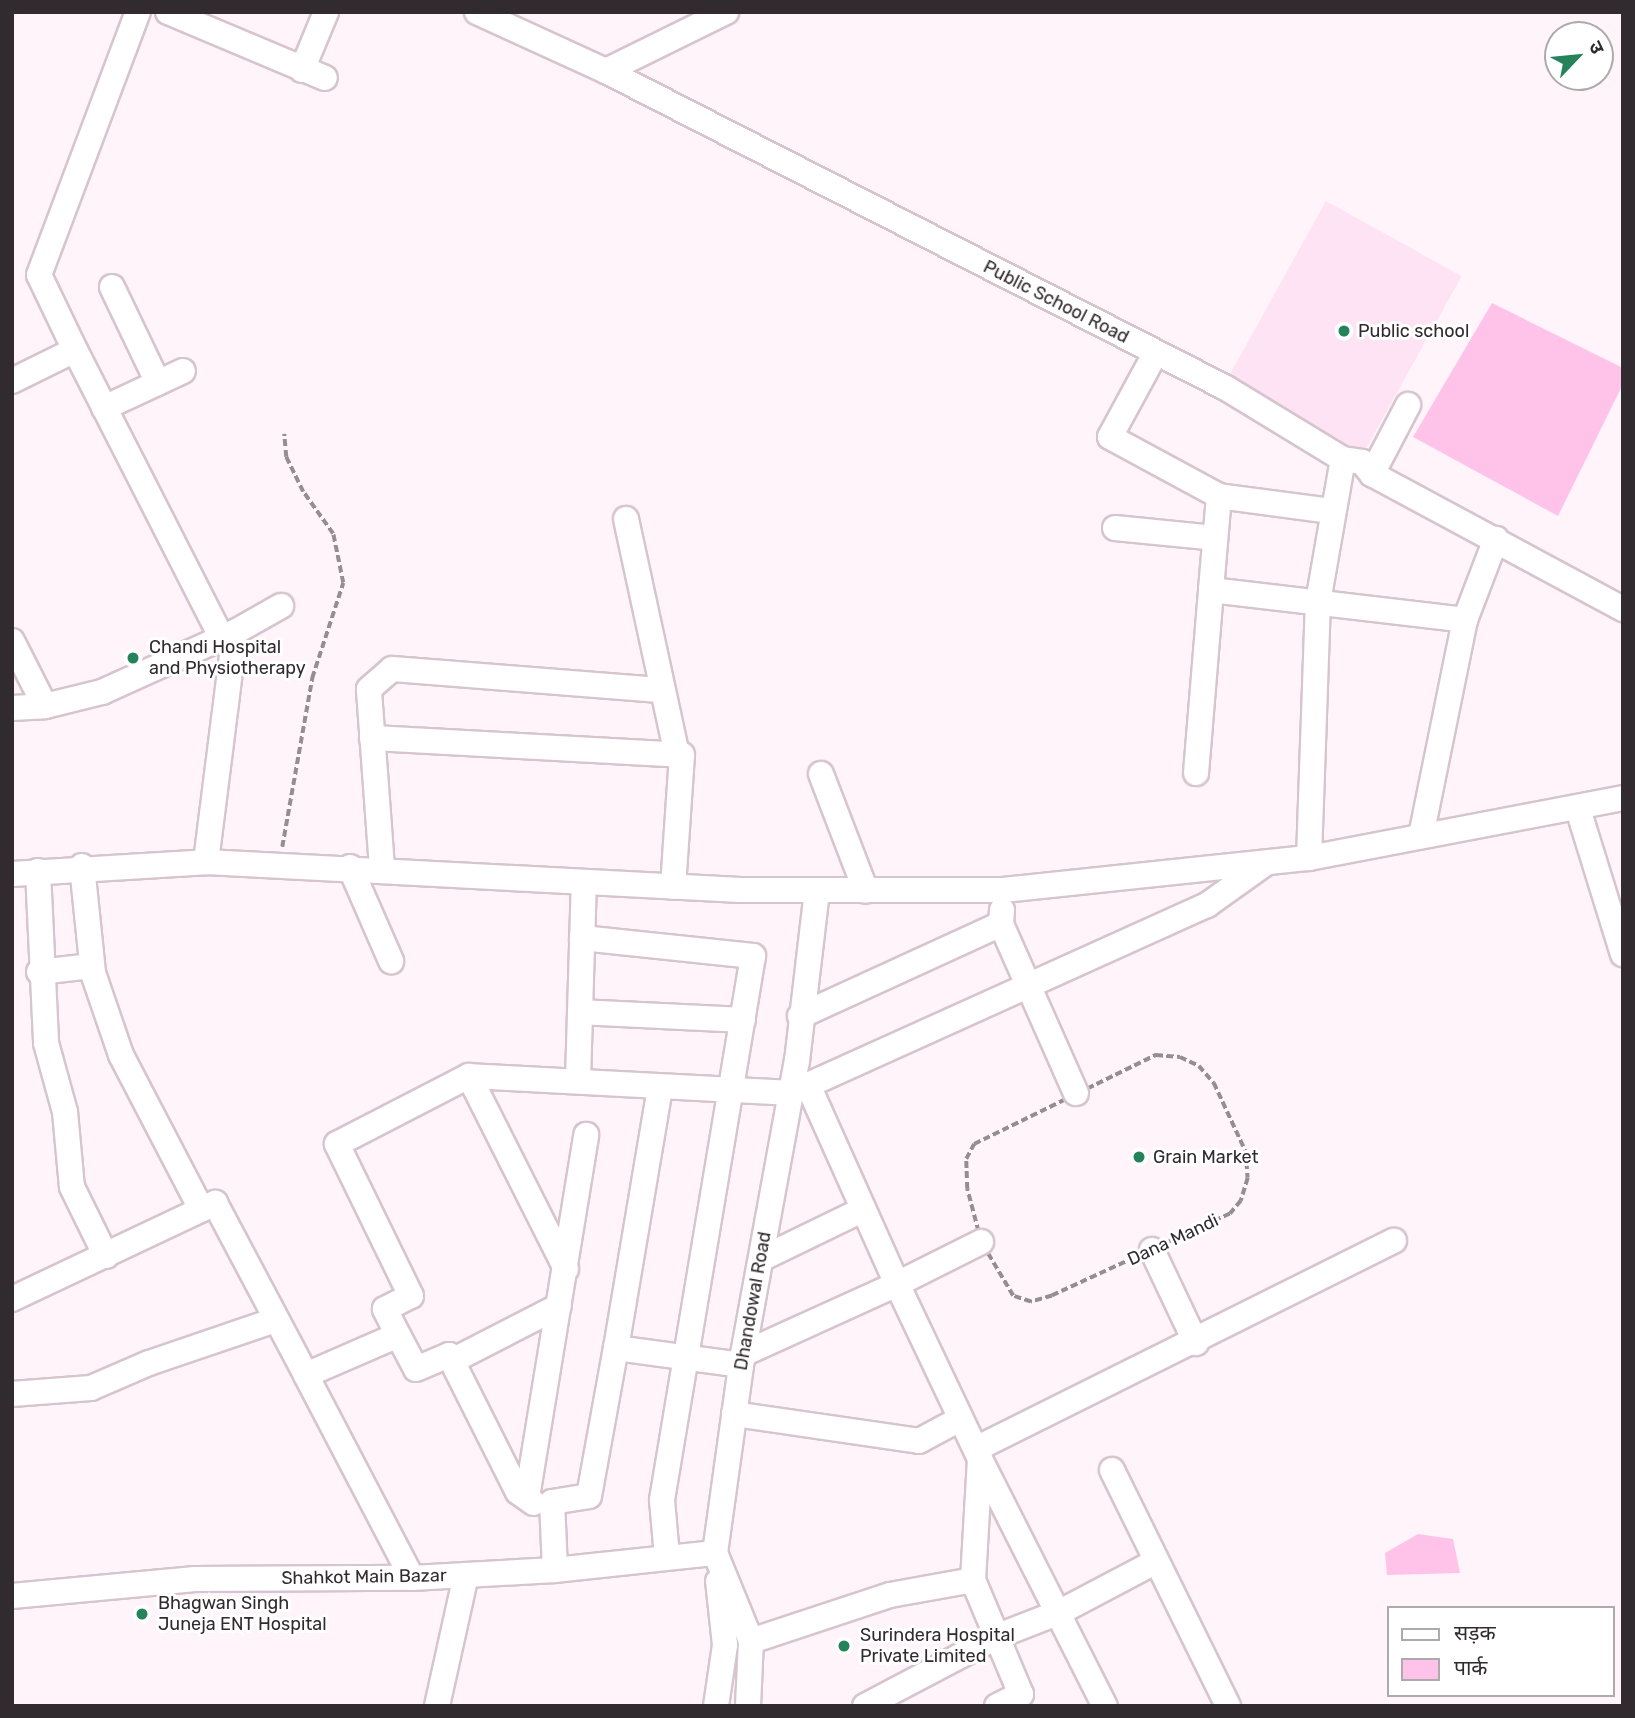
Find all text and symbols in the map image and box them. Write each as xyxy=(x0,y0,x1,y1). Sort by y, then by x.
north arrow xyxy=(1544,21,1614,91)
text: उ xyxy=(1584,37,1609,57)
street label: Public School Road xyxy=(980,256,1132,348)
place label: Public school xyxy=(1358,320,1469,342)
marker: Public school xyxy=(1336,323,1352,339)
place label: Chandi Hospital and Physiotherapy xyxy=(149,637,306,680)
marker: Chandi Hospital and Physiotherapy xyxy=(123,648,143,668)
place label: Grain Market xyxy=(1153,1146,1259,1168)
marker: Grain Market xyxy=(1131,1149,1147,1165)
street label: Dana Mandi xyxy=(1124,1210,1222,1270)
street label: Dhandowal Road xyxy=(730,1230,776,1372)
street label: Shahkot Main Bazar xyxy=(281,1565,447,1589)
place label: Bhagwan Singh Juneja ENT Hospital xyxy=(158,1593,327,1636)
marker: Bhagwan Singh Juneja ENT Hospital xyxy=(132,1604,152,1624)
legend xyxy=(1386,1606,1614,1697)
text: सड़क xyxy=(1454,1620,1496,1645)
place label: Surindera Hospital Private Limited xyxy=(860,1625,1015,1668)
marker: Surindera Hospital Private Limited xyxy=(834,1636,854,1656)
text: पार्क xyxy=(1454,1655,1488,1680)

